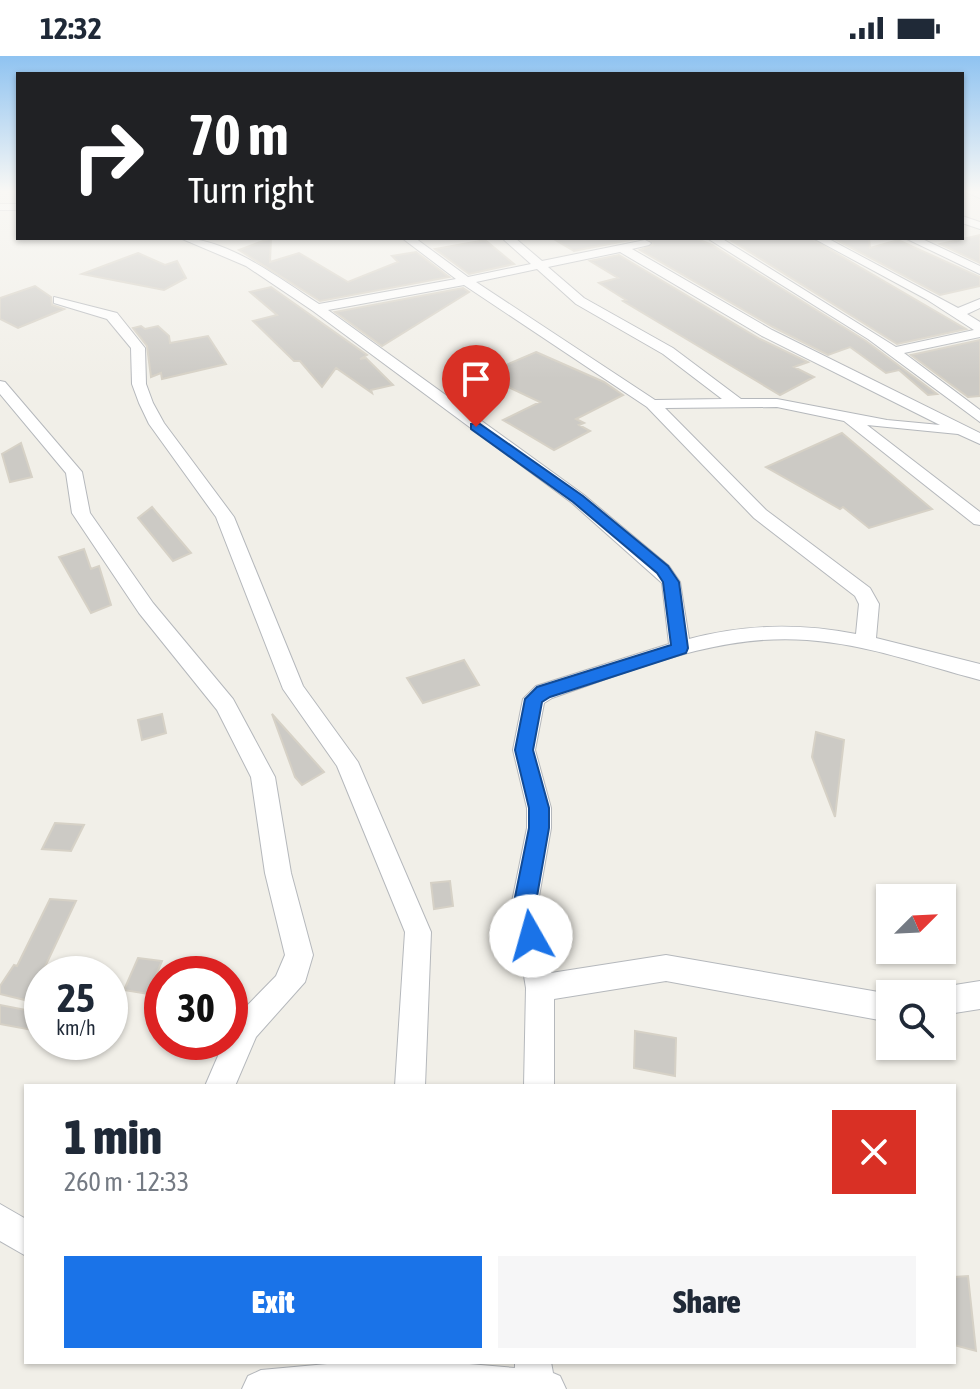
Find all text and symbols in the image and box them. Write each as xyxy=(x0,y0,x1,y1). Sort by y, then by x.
text: 12:32 xyxy=(40,11,102,45)
text: 70 m xyxy=(188,103,289,167)
icon: right xyxy=(56,104,160,208)
text: Turn right xyxy=(188,169,315,211)
pin xyxy=(442,345,510,427)
icon: arrive xyxy=(454,357,498,401)
north arrow xyxy=(876,884,956,964)
map controls xyxy=(876,884,956,1060)
position arrow xyxy=(489,894,573,978)
speed limit sign: 30 xyxy=(144,956,248,1060)
text: 25 xyxy=(57,975,95,1020)
button: search xyxy=(876,980,956,1060)
text: km/h xyxy=(56,1016,96,1039)
text: 1 min xyxy=(64,1109,162,1164)
button: close xyxy=(832,1110,916,1194)
text: 260 m · 12:33 xyxy=(64,1167,189,1197)
button: Exit xyxy=(64,1256,482,1348)
button: Share xyxy=(498,1256,916,1348)

